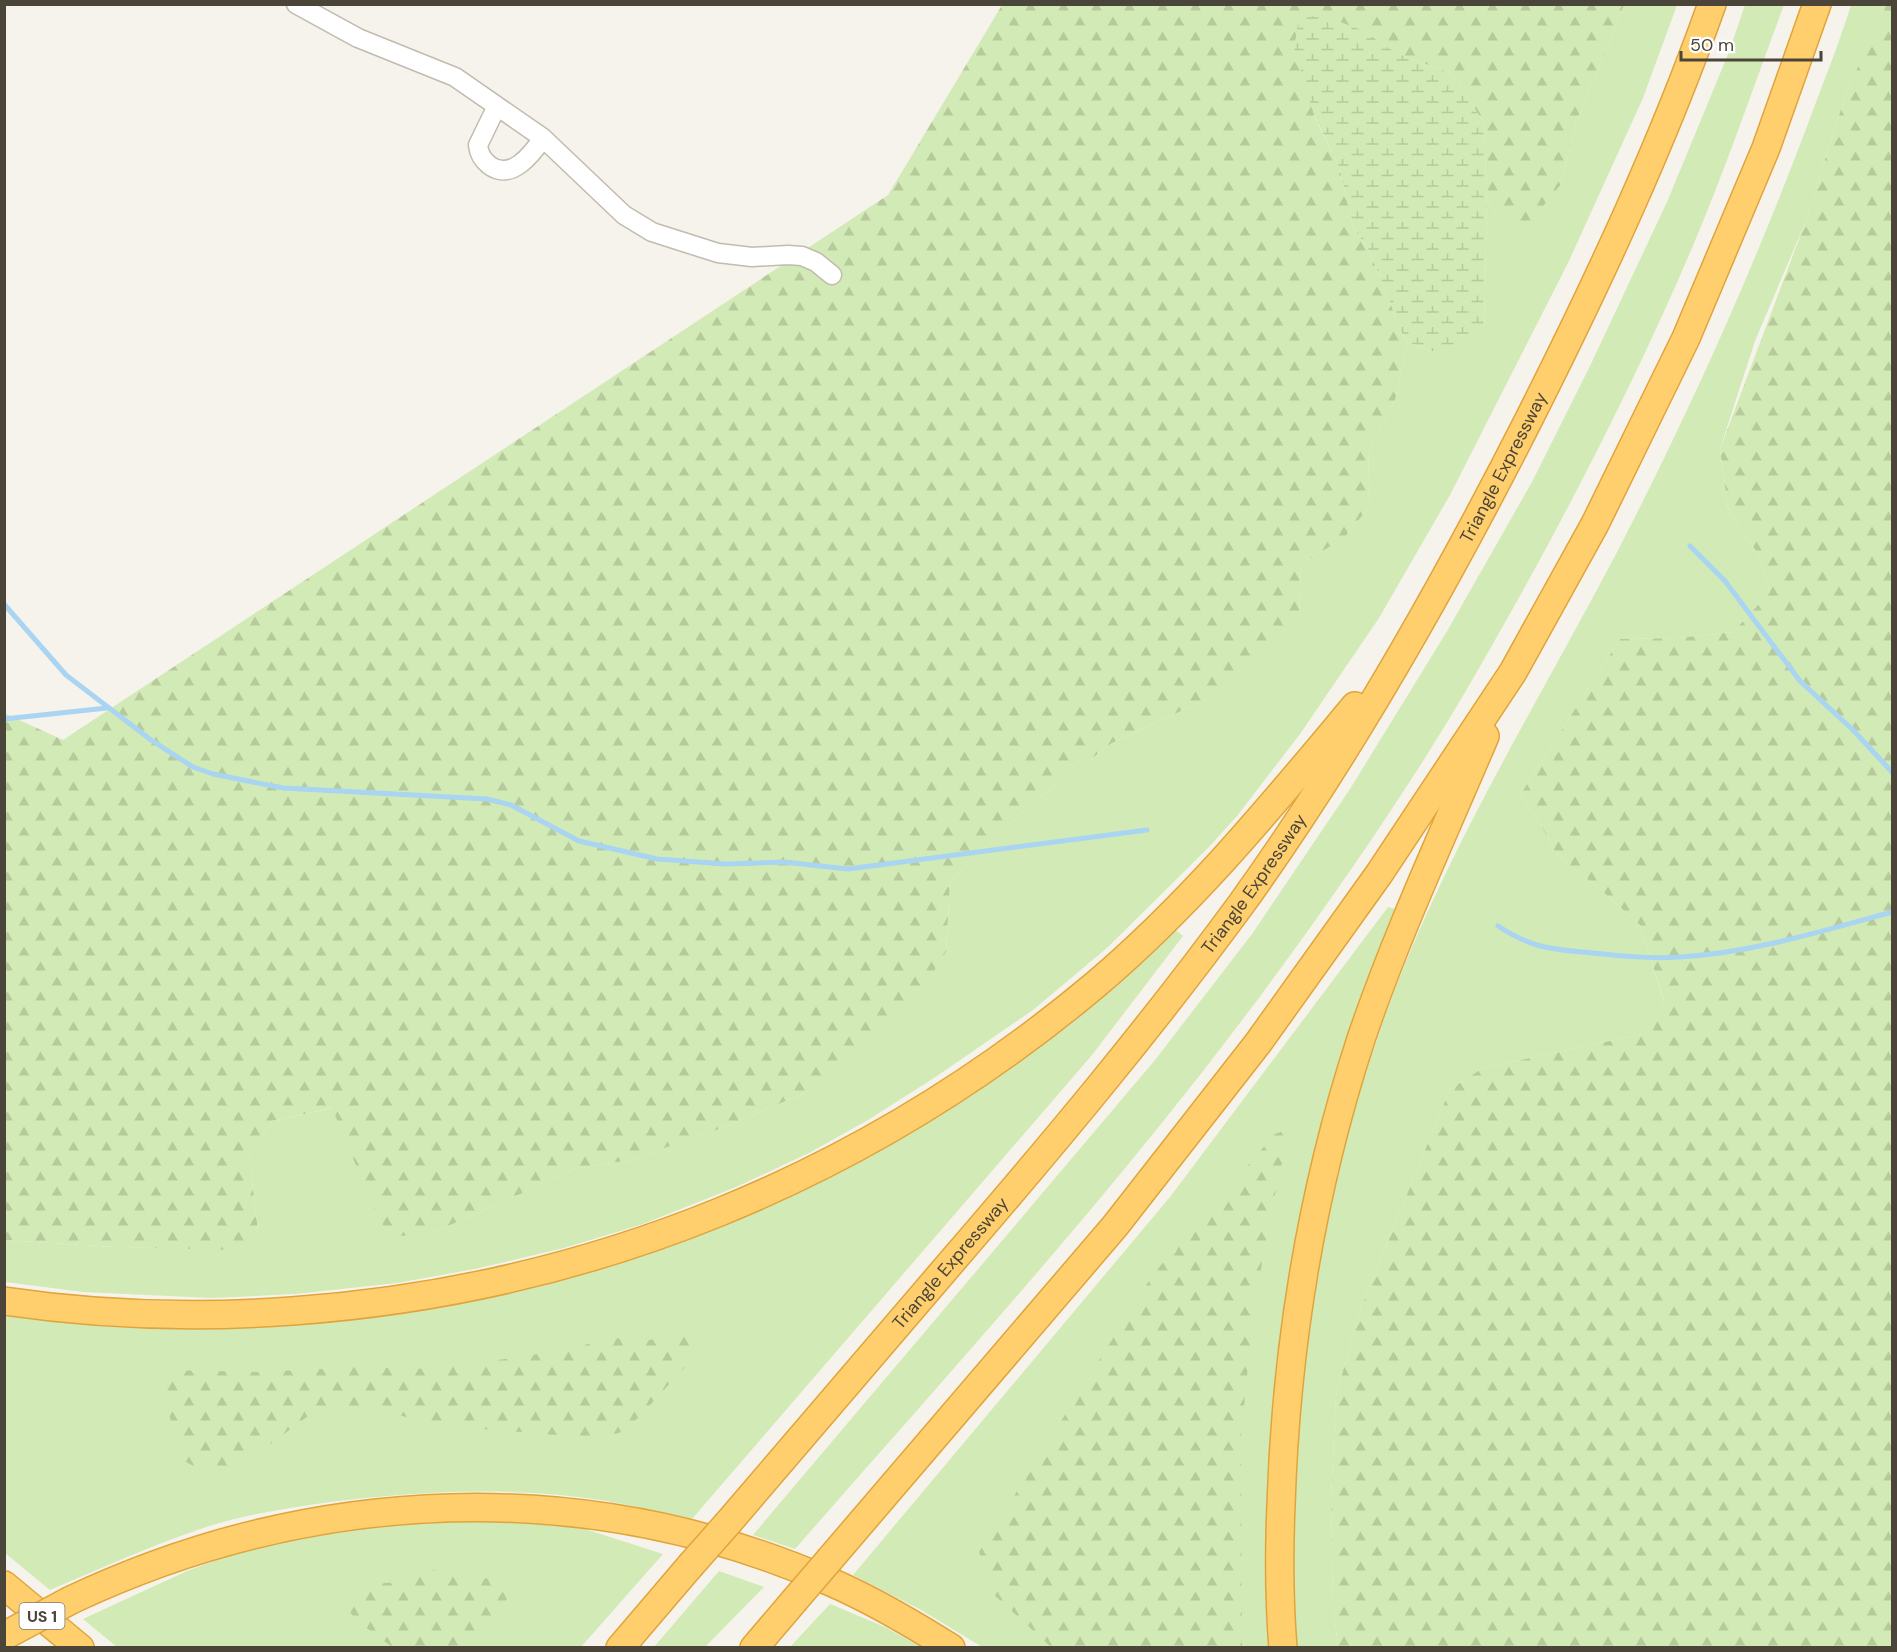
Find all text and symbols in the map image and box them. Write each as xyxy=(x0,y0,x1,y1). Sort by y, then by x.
scale bar xyxy=(1681,24,1820,62)
text: 50 m xyxy=(1690,33,1734,57)
street label: Triangle Expressway xyxy=(1454,388,1553,547)
street label: Triangle Expressway xyxy=(1196,809,1312,959)
street label: Triangle Expressway xyxy=(887,1192,1014,1334)
road number: US 1 xyxy=(20,1603,64,1629)

